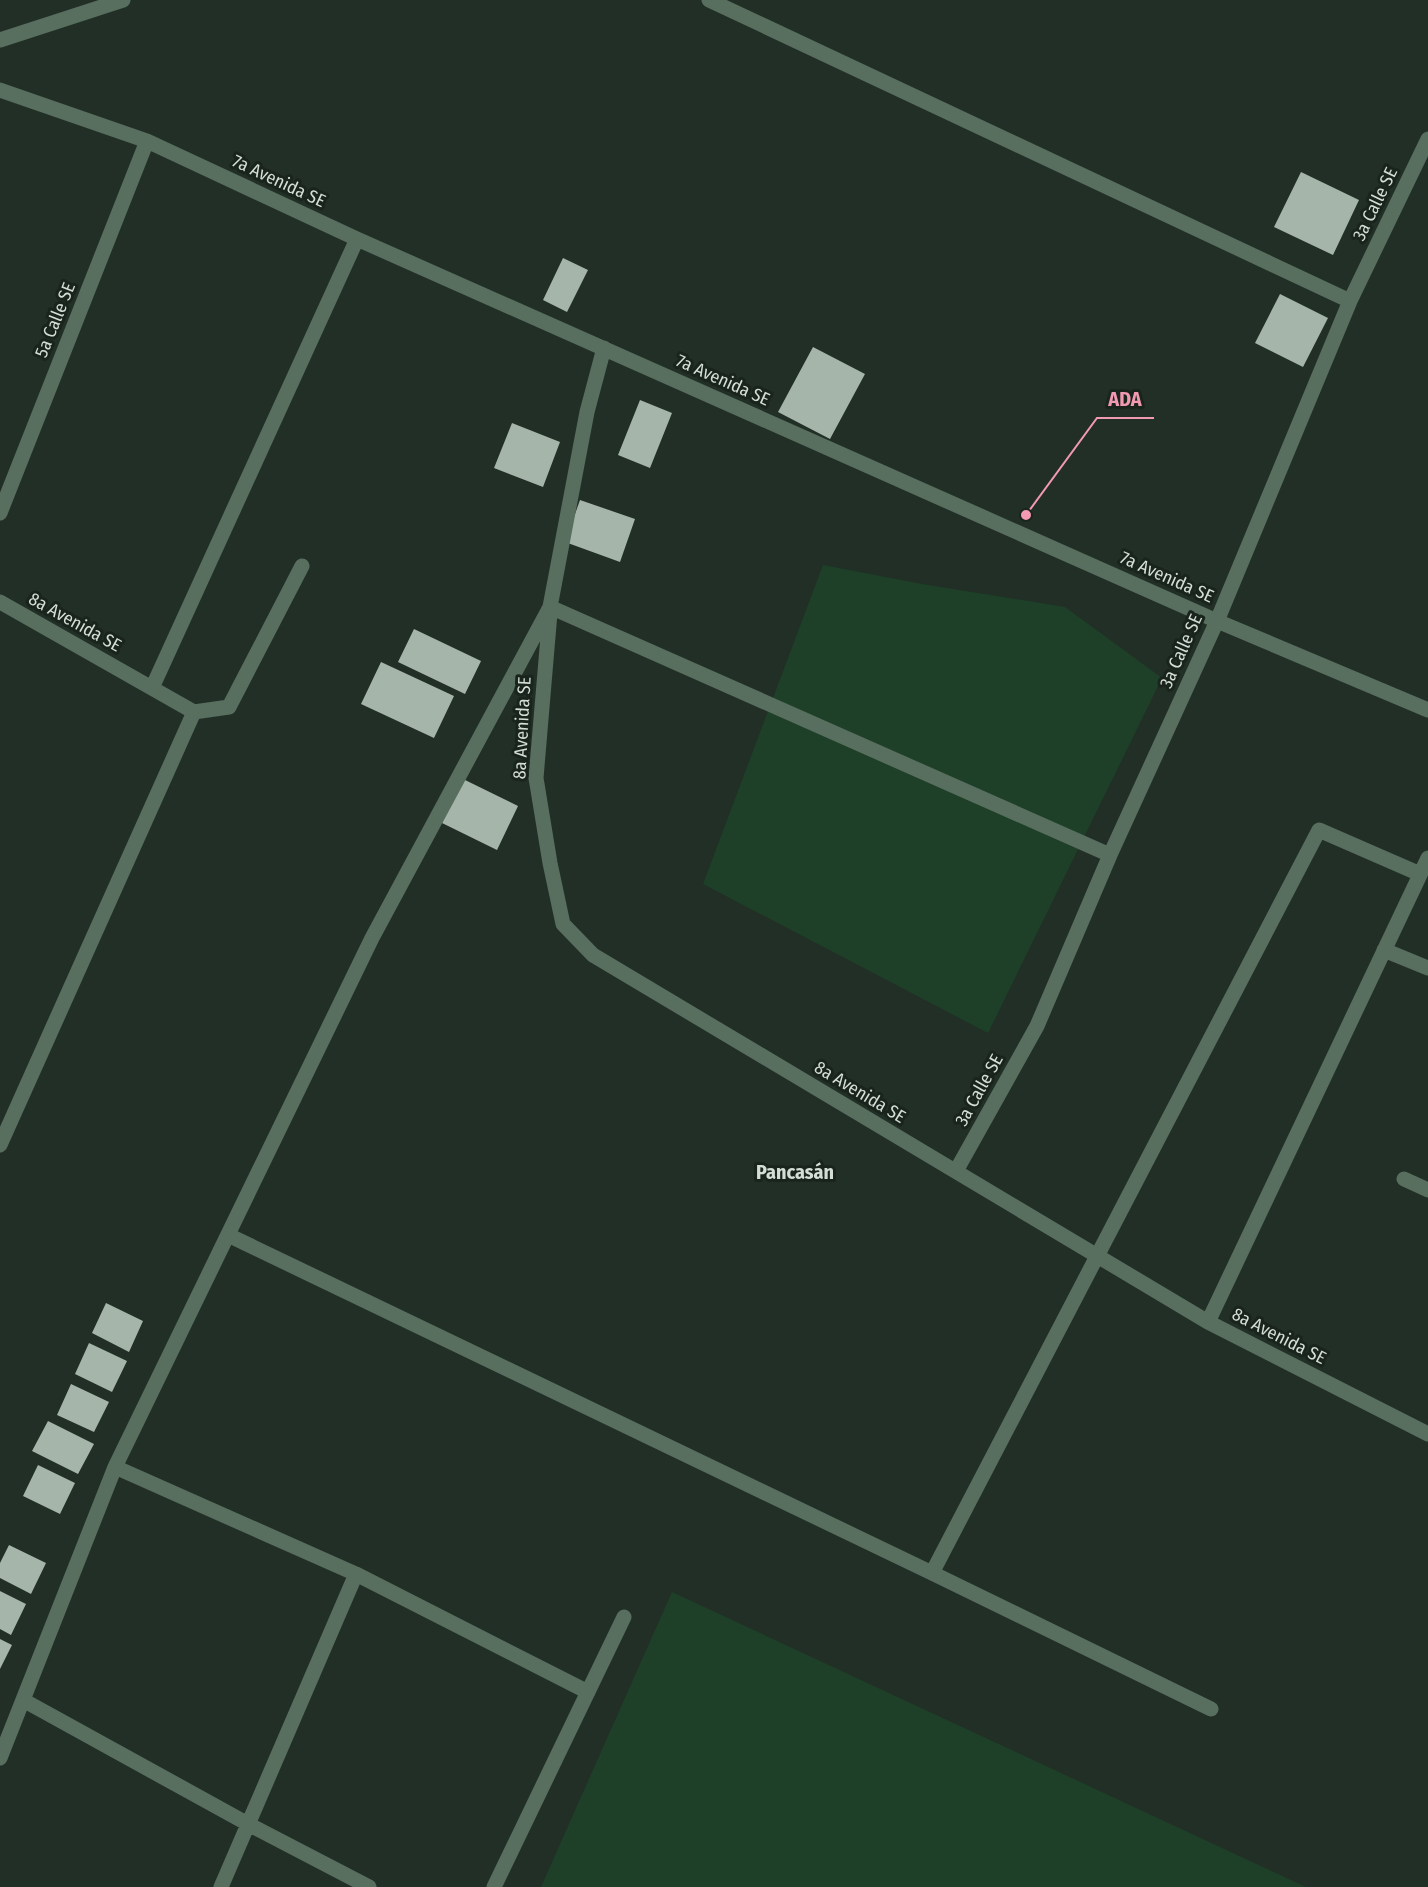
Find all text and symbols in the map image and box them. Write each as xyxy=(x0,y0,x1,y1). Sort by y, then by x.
street label: 7a Avenida SE xyxy=(229,150,329,212)
street label: 3a Calle SE xyxy=(1348,164,1402,244)
street label: 5a Calle SE xyxy=(30,279,80,361)
street label: 7a Avenida SE xyxy=(673,350,773,410)
callout: ADA xyxy=(1097,380,1154,418)
text: ADA xyxy=(1107,387,1143,411)
street label: 7a Avenida SE xyxy=(1117,547,1217,607)
street label: 8a Avenida SE xyxy=(25,588,125,656)
street label: 3a Calle SE xyxy=(1155,611,1207,691)
street label: 8a Avenida SE xyxy=(508,676,536,780)
street label: 3a Calle SE xyxy=(950,1050,1008,1130)
street label: 8a Avenida SE xyxy=(810,1056,910,1128)
district label: Pancasán xyxy=(756,1160,834,1184)
street label: 8a Avenida SE xyxy=(1228,1303,1330,1369)

